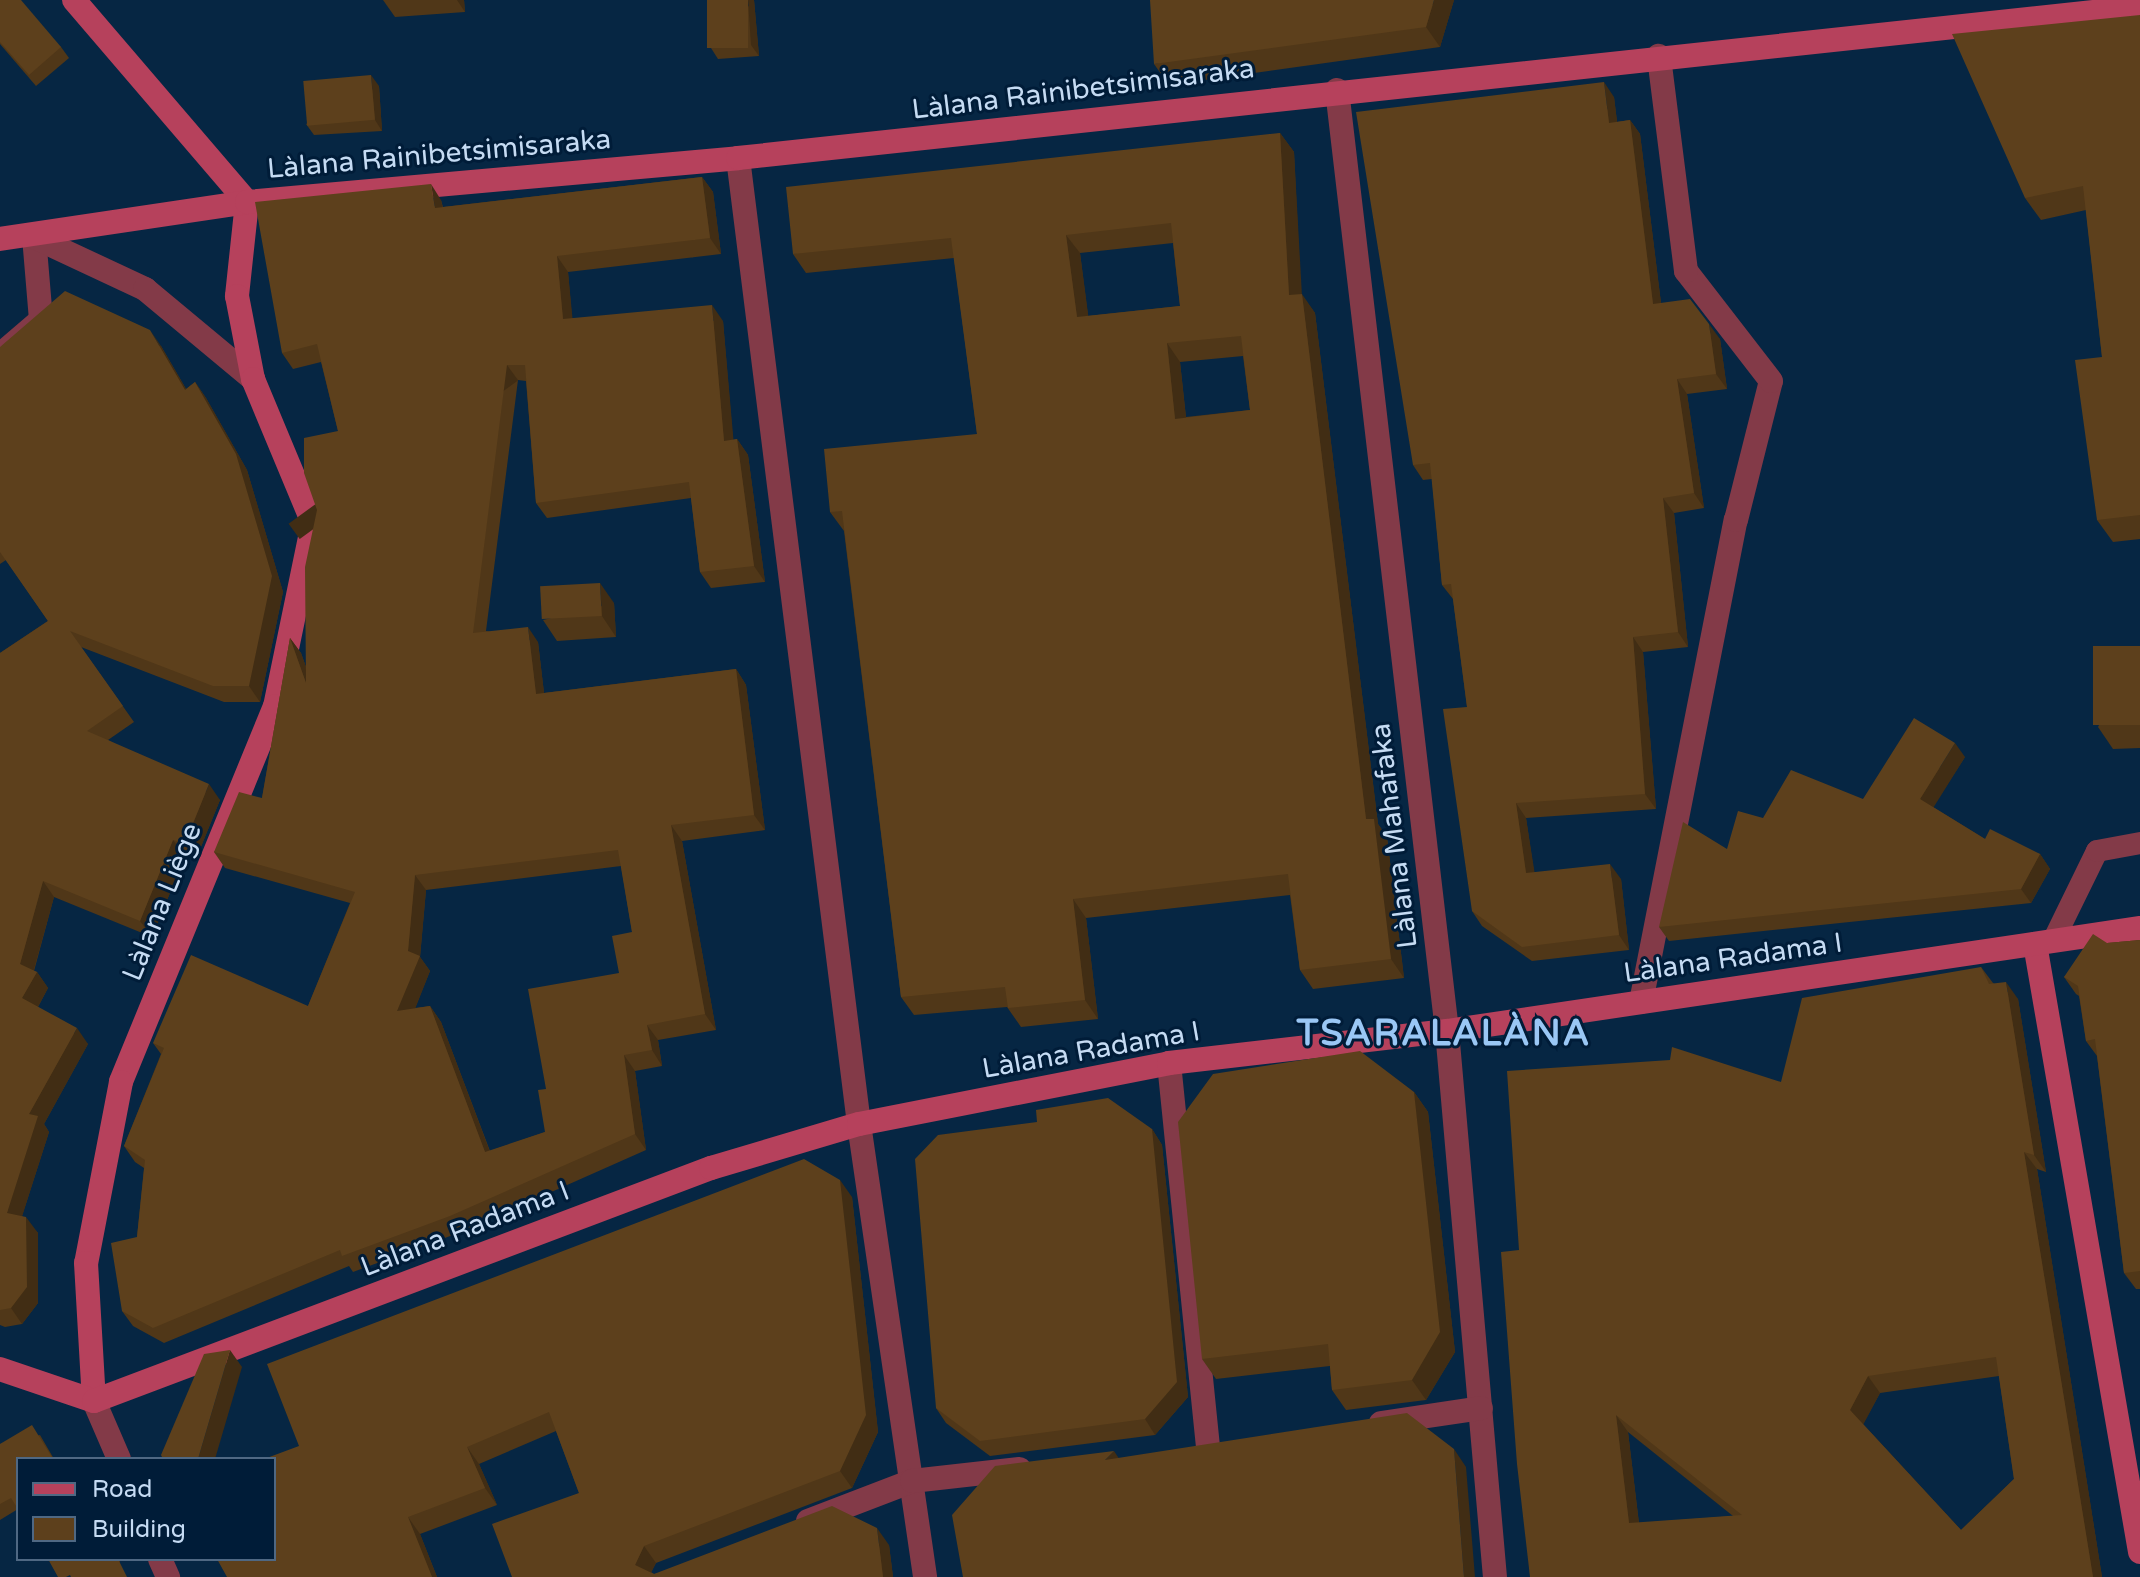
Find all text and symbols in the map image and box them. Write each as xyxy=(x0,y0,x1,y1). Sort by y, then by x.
street label: Làlana Rainibetsimisaraka xyxy=(910,51,1256,127)
street label: Làlana Rainibetsimisaraka xyxy=(266,122,612,186)
street label: Làlana Mahafaka xyxy=(1364,722,1424,950)
street label: Làlana Liège xyxy=(115,818,209,986)
street label: Làlana Radama I xyxy=(1622,926,1844,990)
district label: TSARALALÀNA xyxy=(1297,1012,1591,1056)
street label: Làlana Radama I xyxy=(980,1014,1202,1086)
street label: Làlana Radama I xyxy=(356,1174,574,1284)
legend xyxy=(16,1457,276,1561)
text: Road xyxy=(92,1475,152,1504)
text: Building xyxy=(92,1515,186,1544)

